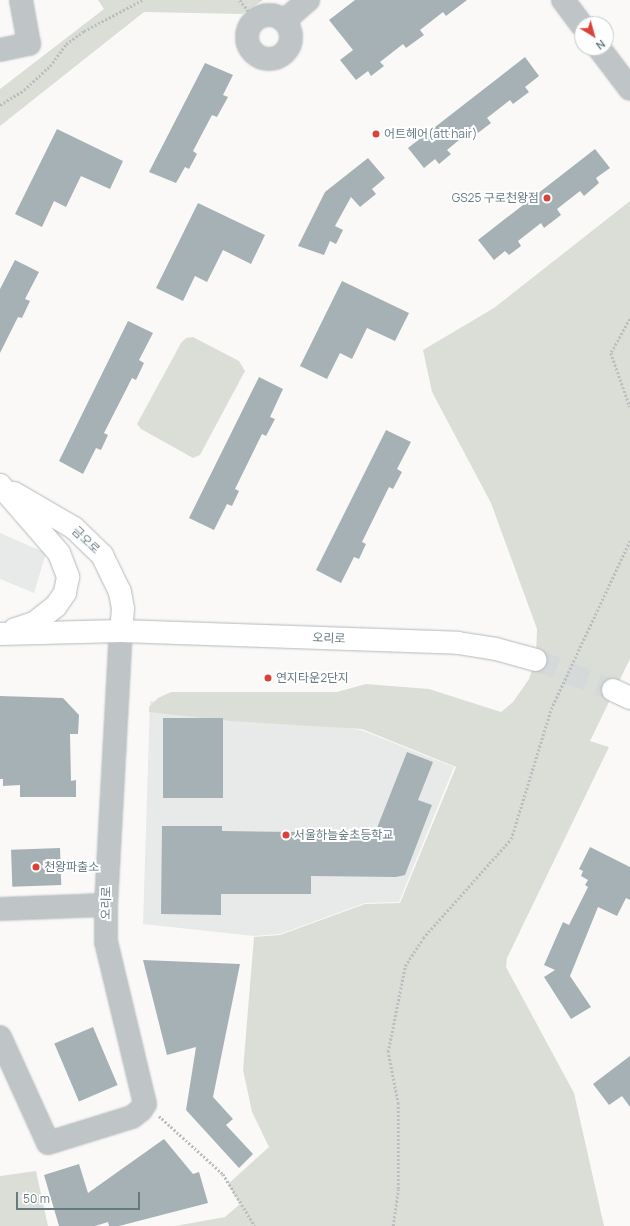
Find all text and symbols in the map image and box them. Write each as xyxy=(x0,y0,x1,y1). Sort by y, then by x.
north arrow xyxy=(574,16,614,56)
text: N xyxy=(593,37,609,54)
place label: 어트헤어(att hair) xyxy=(384,127,477,141)
marker: 어트헤어(att hair) xyxy=(371,129,381,139)
place label: GS25 구로천왕점 xyxy=(452,191,539,205)
marker: GS25 구로천왕점 xyxy=(542,193,552,203)
street label: 금오로 xyxy=(69,523,103,557)
street label: 오리로 xyxy=(312,630,346,646)
place label: 연지타운2단지 xyxy=(276,671,349,685)
marker: 연지타운2단지 xyxy=(263,673,273,683)
place label: 서울하늘숲초등학교 xyxy=(294,828,393,842)
marker: 서울하늘숲초등학교 xyxy=(281,830,291,840)
place label: 천왕파출소 xyxy=(44,860,99,874)
marker: 천왕파출소 xyxy=(31,862,41,872)
street label: 오리로 xyxy=(99,886,113,920)
scale bar xyxy=(18,1184,142,1210)
text: 50 m xyxy=(23,1190,50,1207)

